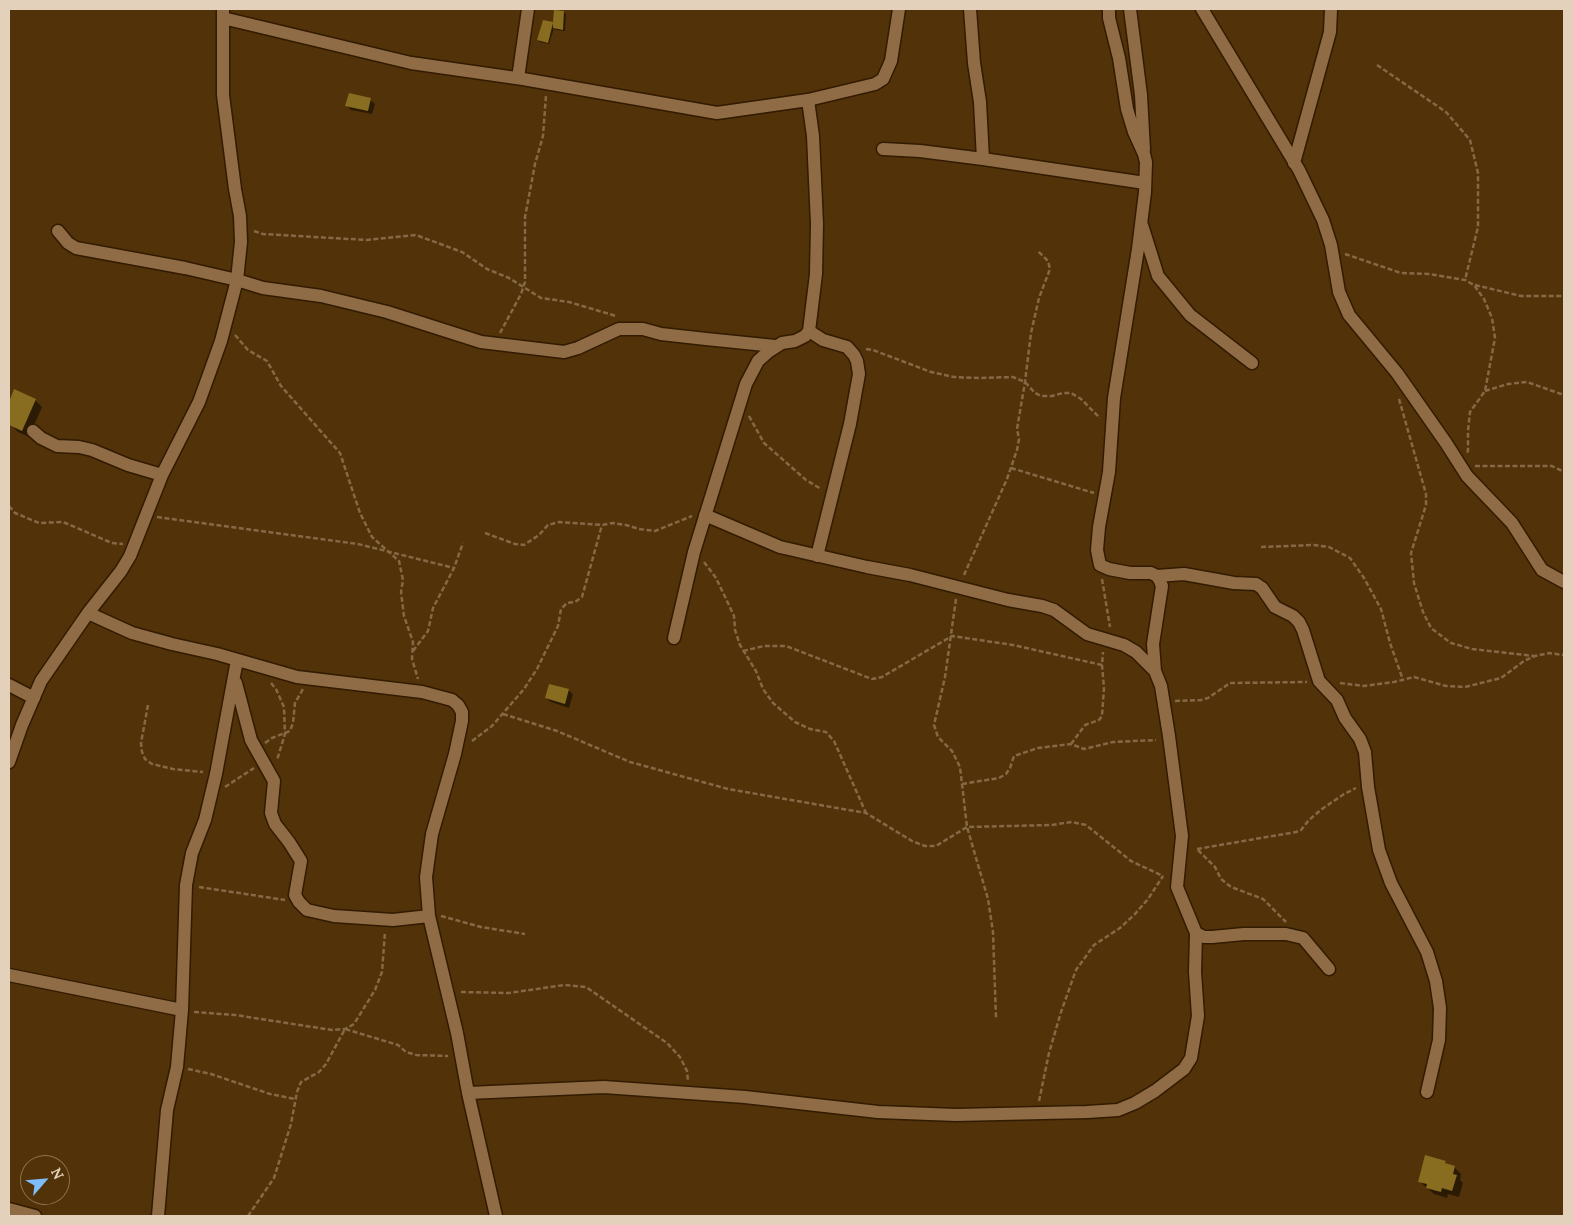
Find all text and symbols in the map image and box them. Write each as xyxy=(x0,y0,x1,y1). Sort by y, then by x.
north arrow xyxy=(20,1155,70,1205)
text: N xyxy=(47,1165,68,1183)

